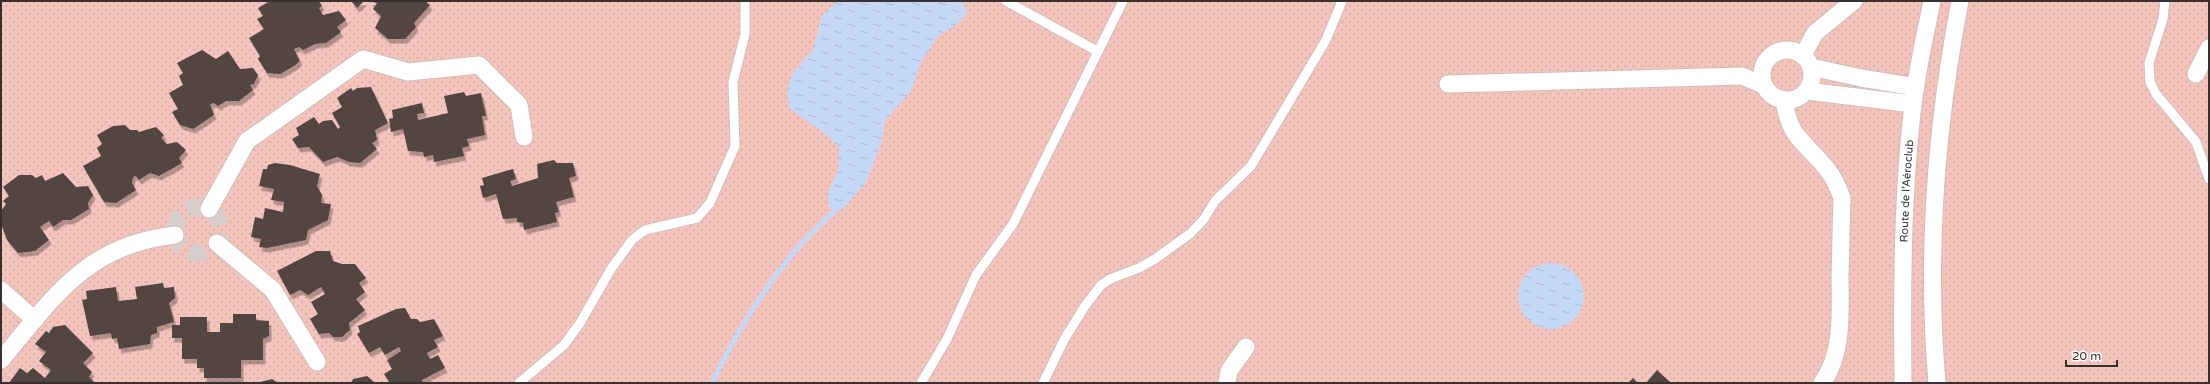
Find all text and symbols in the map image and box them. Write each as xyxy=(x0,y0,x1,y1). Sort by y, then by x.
street label: Route de l’Aéroclub xyxy=(1898,139,1916,243)
scale bar xyxy=(2066,342,2117,368)
text: 20 m xyxy=(2072,349,2101,363)

